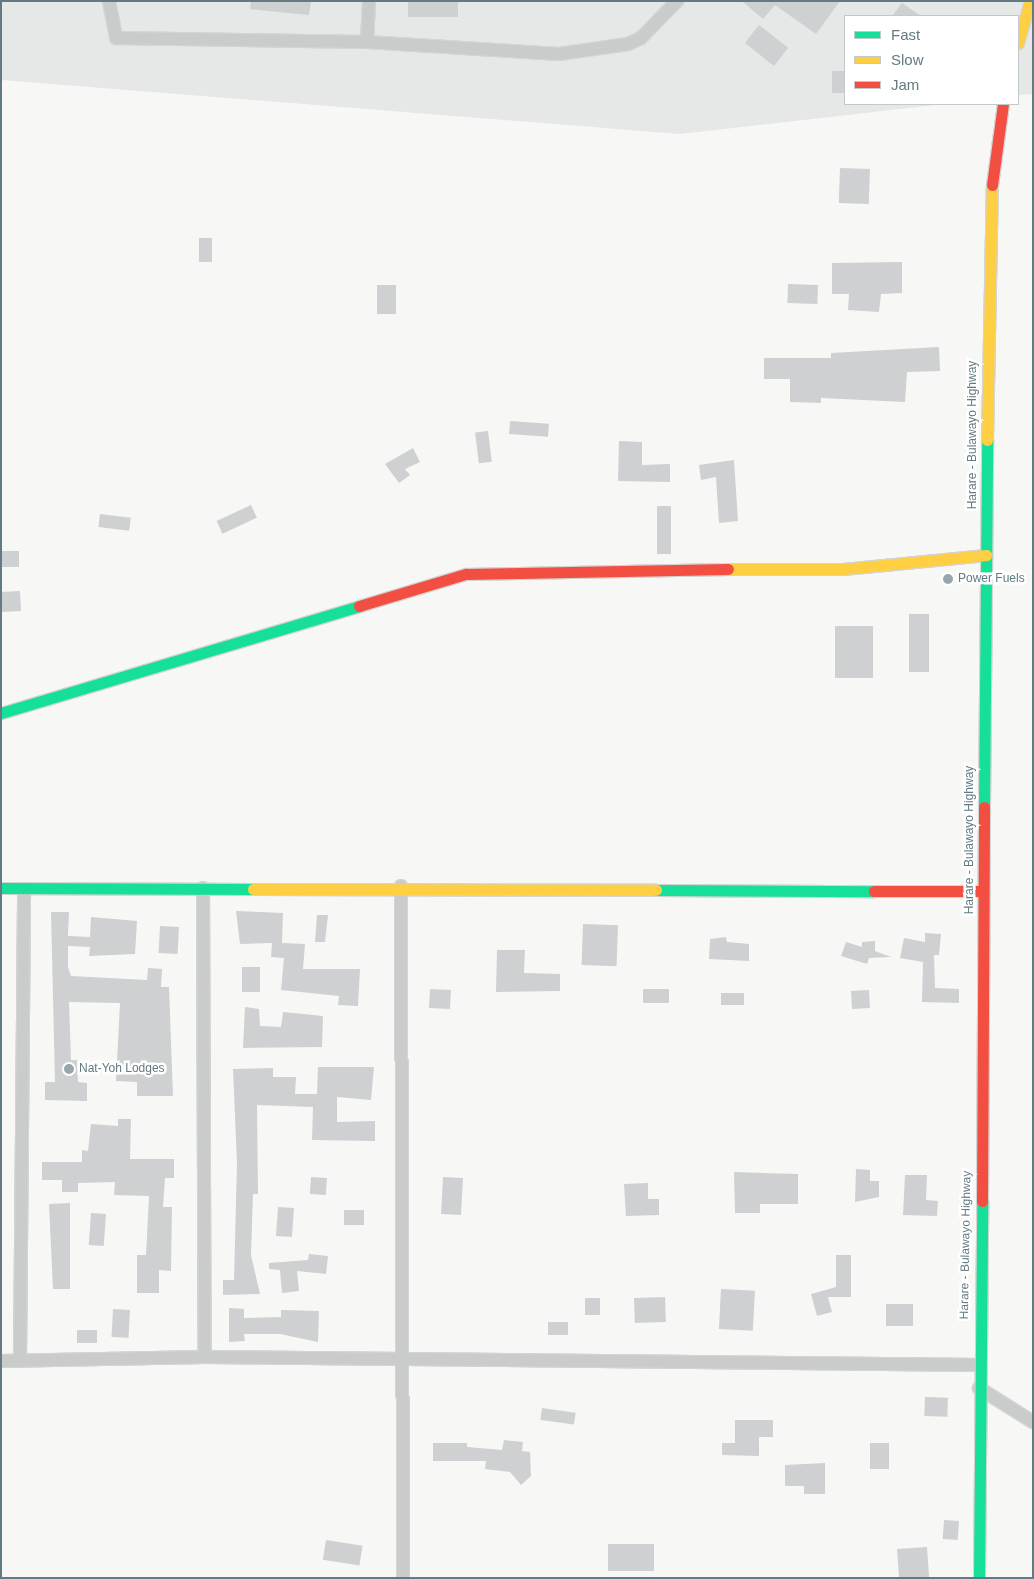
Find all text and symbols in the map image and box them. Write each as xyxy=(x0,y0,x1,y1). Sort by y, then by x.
legend xyxy=(844,15,1019,105)
text: Fast xyxy=(891,26,920,43)
text: Slow xyxy=(891,51,924,68)
text: Jam xyxy=(891,76,919,93)
street label: Harare - Bulawayo Highway xyxy=(966,361,980,509)
place label: Power Fuels xyxy=(958,572,1025,586)
marker: Power Fuels xyxy=(942,573,954,585)
street label: Harare - Bulawayo Highway xyxy=(963,766,977,914)
place label: Nat-Yoh Lodges xyxy=(79,1062,165,1076)
marker: Nat-Yoh Lodges xyxy=(63,1063,75,1075)
street label: Harare - Bulawayo Highway xyxy=(958,1171,974,1319)

